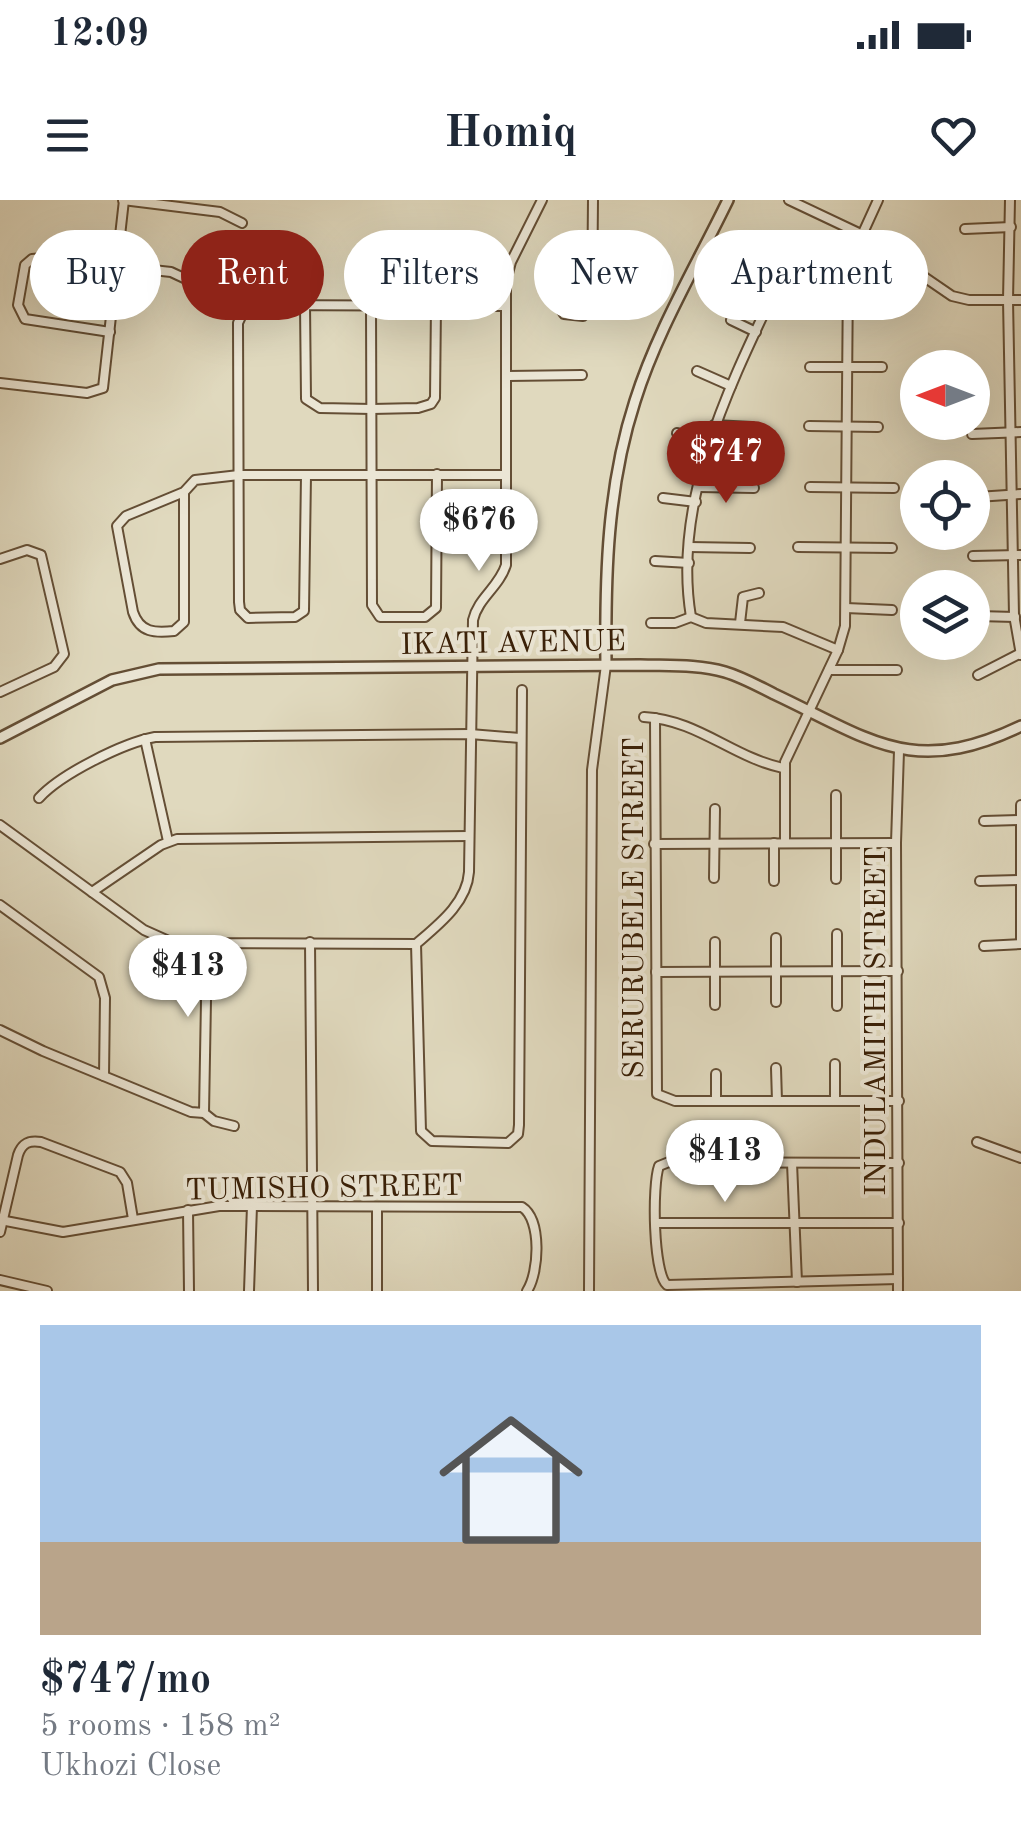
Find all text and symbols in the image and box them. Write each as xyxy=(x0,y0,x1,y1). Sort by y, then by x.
text: 12:09 xyxy=(50,16,149,54)
icon: menu xyxy=(40,108,95,163)
icon: heart xyxy=(926,108,981,163)
text: Homiq xyxy=(444,112,577,157)
chip: Buy xyxy=(30,230,161,320)
chip: Rent xyxy=(181,230,324,320)
chip: Filters xyxy=(344,230,514,320)
chip: New xyxy=(534,230,674,320)
chip: Apartment xyxy=(694,230,928,320)
north arrow xyxy=(900,350,990,440)
map controls xyxy=(900,350,990,660)
pin: $747 xyxy=(667,421,785,506)
text: $747 xyxy=(689,437,763,469)
button: locate xyxy=(900,460,990,550)
pin: $676 xyxy=(420,489,538,574)
text: $676 xyxy=(442,505,516,537)
button: layers xyxy=(900,570,990,660)
street label: IKATI AVENUE xyxy=(400,627,626,661)
street label: SERURUBELE STREET xyxy=(620,737,650,1079)
street label: INDULAMITHI STREET xyxy=(862,846,892,1196)
pin: $413 xyxy=(129,935,247,1020)
text: $413 xyxy=(151,951,225,983)
pin: $413 xyxy=(666,1120,784,1205)
text: $413 xyxy=(688,1136,762,1168)
street label: TUMISHO STREET xyxy=(185,1172,463,1206)
icon: home xyxy=(421,1390,601,1570)
text: $747/mo xyxy=(40,1660,211,1702)
text: 5 rooms · 158 m² xyxy=(40,1711,281,1743)
text: Ukhozi Close xyxy=(40,1751,221,1783)

